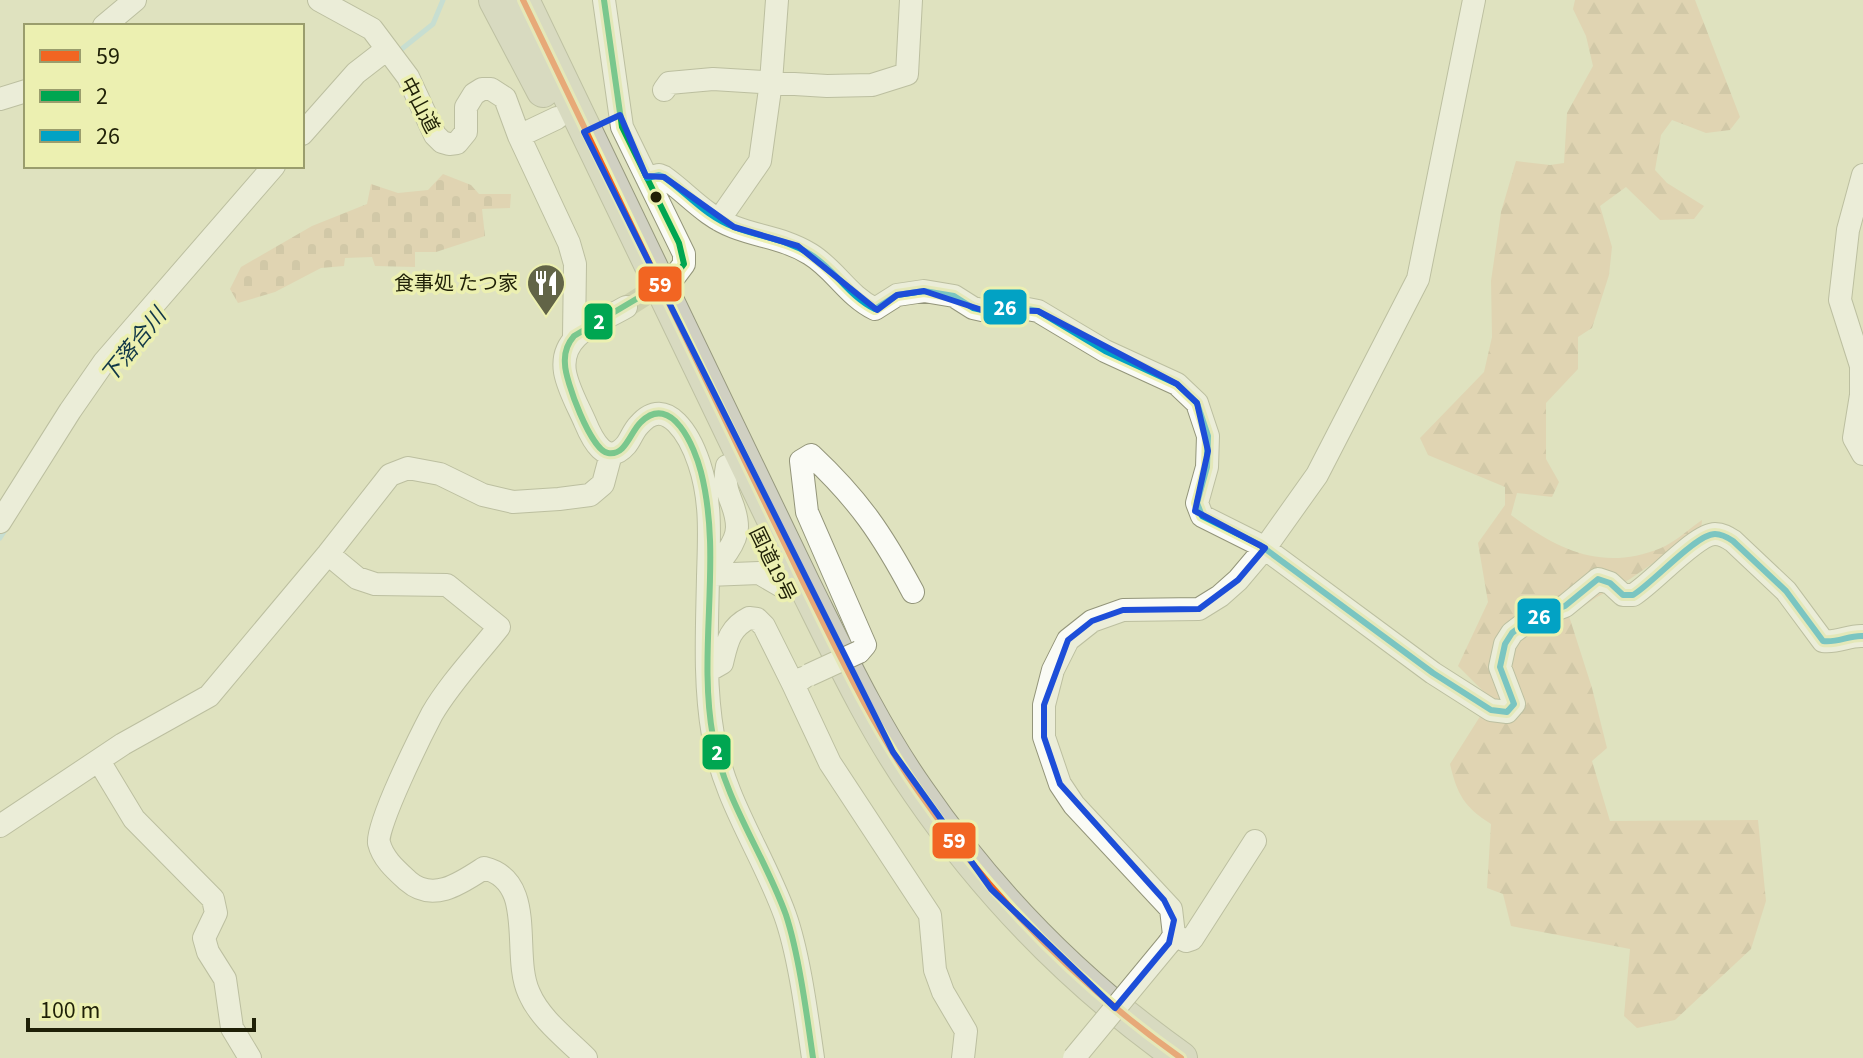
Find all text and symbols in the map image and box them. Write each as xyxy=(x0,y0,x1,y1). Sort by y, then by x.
legend xyxy=(24,24,304,168)
text: 59 xyxy=(96,39,120,74)
street label: 中山道 xyxy=(393,72,446,139)
text: 2 xyxy=(96,79,108,114)
text: 26 xyxy=(96,119,120,154)
unlabelled marker xyxy=(648,189,664,205)
restaurant icon: 食事処 たつ家 xyxy=(525,262,567,317)
line badge: 59 xyxy=(637,265,683,303)
text: 59 xyxy=(648,269,672,301)
place label: 食事処 たつ家 xyxy=(394,270,518,298)
line badge: 26 xyxy=(982,288,1028,326)
text: 26 xyxy=(993,292,1017,324)
water label: 下落合川 xyxy=(94,300,175,390)
line badge: 2 xyxy=(583,302,614,341)
text: 2 xyxy=(593,306,605,338)
street label: 国道19号 xyxy=(742,522,802,606)
line badge: 26 xyxy=(1516,597,1562,635)
text: 26 xyxy=(1527,601,1551,633)
line badge: 2 xyxy=(701,733,732,771)
text: 2 xyxy=(711,737,723,769)
line badge: 59 xyxy=(931,821,977,860)
text: 59 xyxy=(942,825,966,857)
scale bar xyxy=(28,982,254,1032)
text: 100 m xyxy=(40,993,100,1028)

